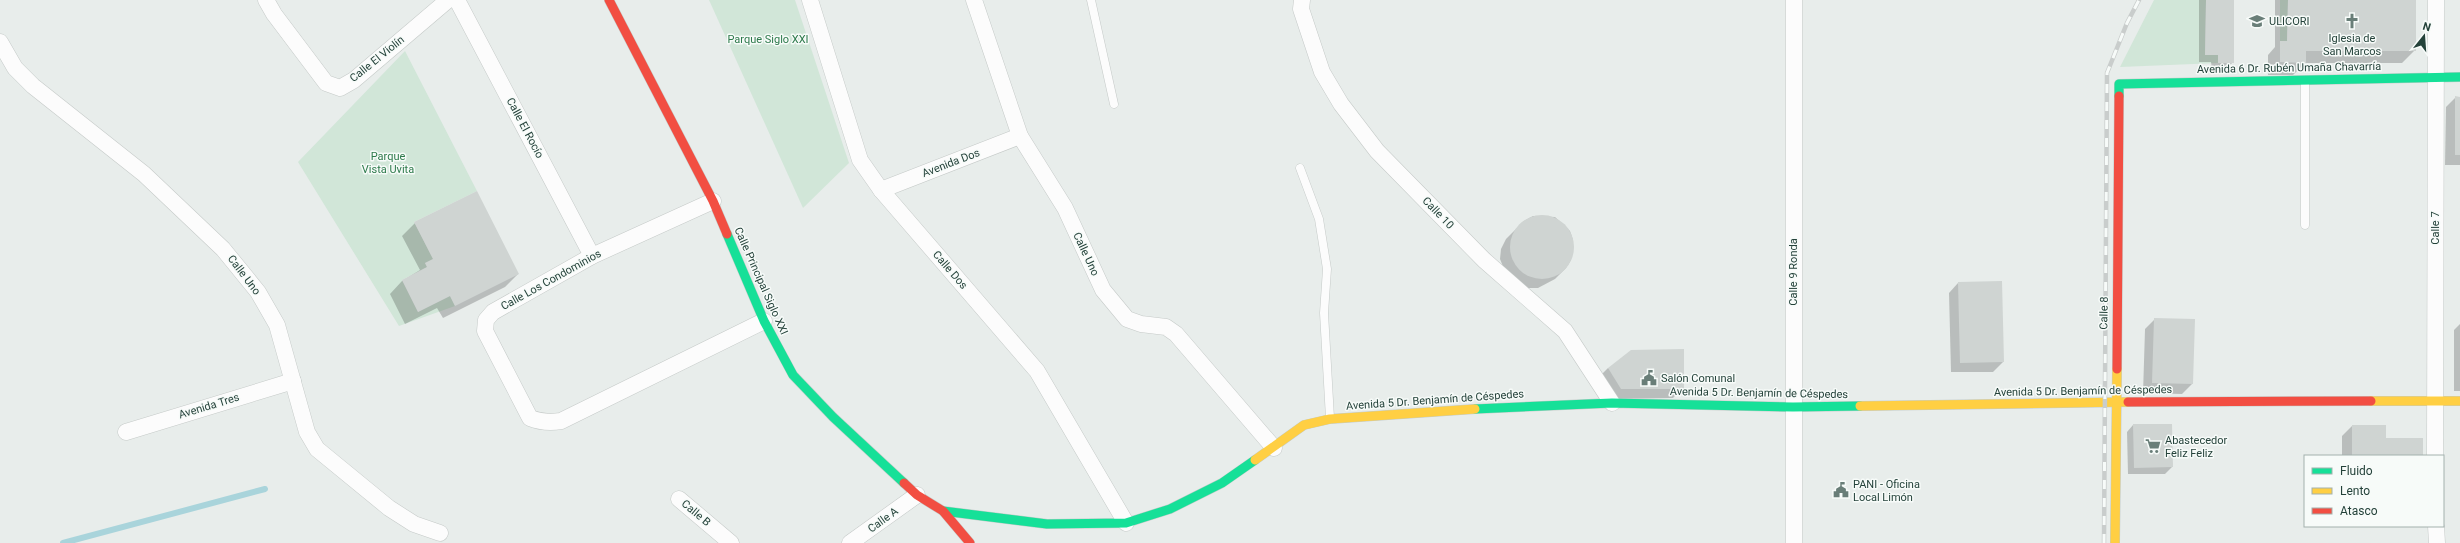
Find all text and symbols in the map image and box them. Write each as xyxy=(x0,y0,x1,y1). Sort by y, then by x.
school or university icon: ULICORI xyxy=(2248,12,2266,30)
church icon: Iglesia de San Marcos xyxy=(2343,12,2361,30)
place label: ULICORI xyxy=(2269,15,2310,28)
north arrow xyxy=(2404,16,2444,56)
text: N xyxy=(2421,20,2433,34)
place label: Iglesia de San Marcos xyxy=(2323,32,2381,58)
street label: Calle El Violín xyxy=(347,33,407,85)
park label: Parque Siglo XXI xyxy=(727,33,809,46)
street label: Avenida 6 Dr. Rubén Umaña Chavarría xyxy=(2197,60,2381,76)
street label: Calle El Rocío xyxy=(504,96,546,160)
street label: Avenida Dos xyxy=(920,146,982,180)
park label: Parque Vista Uvita xyxy=(362,150,414,176)
street label: Calle 10 xyxy=(1420,194,1456,232)
street label: Calle 7 xyxy=(2429,211,2442,245)
street label: Calle Principal Siglo XXI xyxy=(731,225,791,337)
street label: Calle Uno xyxy=(1070,230,1102,278)
street label: Calle 9 Ronda xyxy=(1787,238,1800,306)
street label: Calle Los Condominios xyxy=(499,247,604,313)
street label: Calle Dos xyxy=(930,248,970,292)
street label: Calle Uno xyxy=(225,253,263,297)
street label: Calle 8 xyxy=(2097,296,2111,330)
public building icon: Salón Comunal xyxy=(1640,369,1658,387)
place label: Salón Comunal xyxy=(1661,372,1735,385)
street label: Avenida 5 Dr. Benjamín de Céspedes xyxy=(1994,383,2173,399)
street label: Avenida 5 Dr. Benjamín de Céspedes xyxy=(1670,385,1849,401)
street label: Avenida 5 Dr. Benjamín de Céspedes xyxy=(1346,387,1525,413)
street label: Avenida Tres xyxy=(177,391,241,421)
place label: Abastecedor Feliz Feliz xyxy=(2165,434,2228,460)
supermarket icon: Abastecedor Feliz Feliz xyxy=(2144,437,2162,455)
legend xyxy=(2304,455,2444,527)
text: Fluido xyxy=(2340,464,2373,478)
place label: PANI - Oficina Local Limón xyxy=(1853,478,1920,504)
public building icon: PANI - Oficina Local Limón xyxy=(1832,481,1850,499)
text: Lento xyxy=(2340,484,2370,498)
street label: Calle B xyxy=(679,497,713,529)
street label: Calle A xyxy=(865,504,901,535)
text: Atasco xyxy=(2340,504,2378,518)

